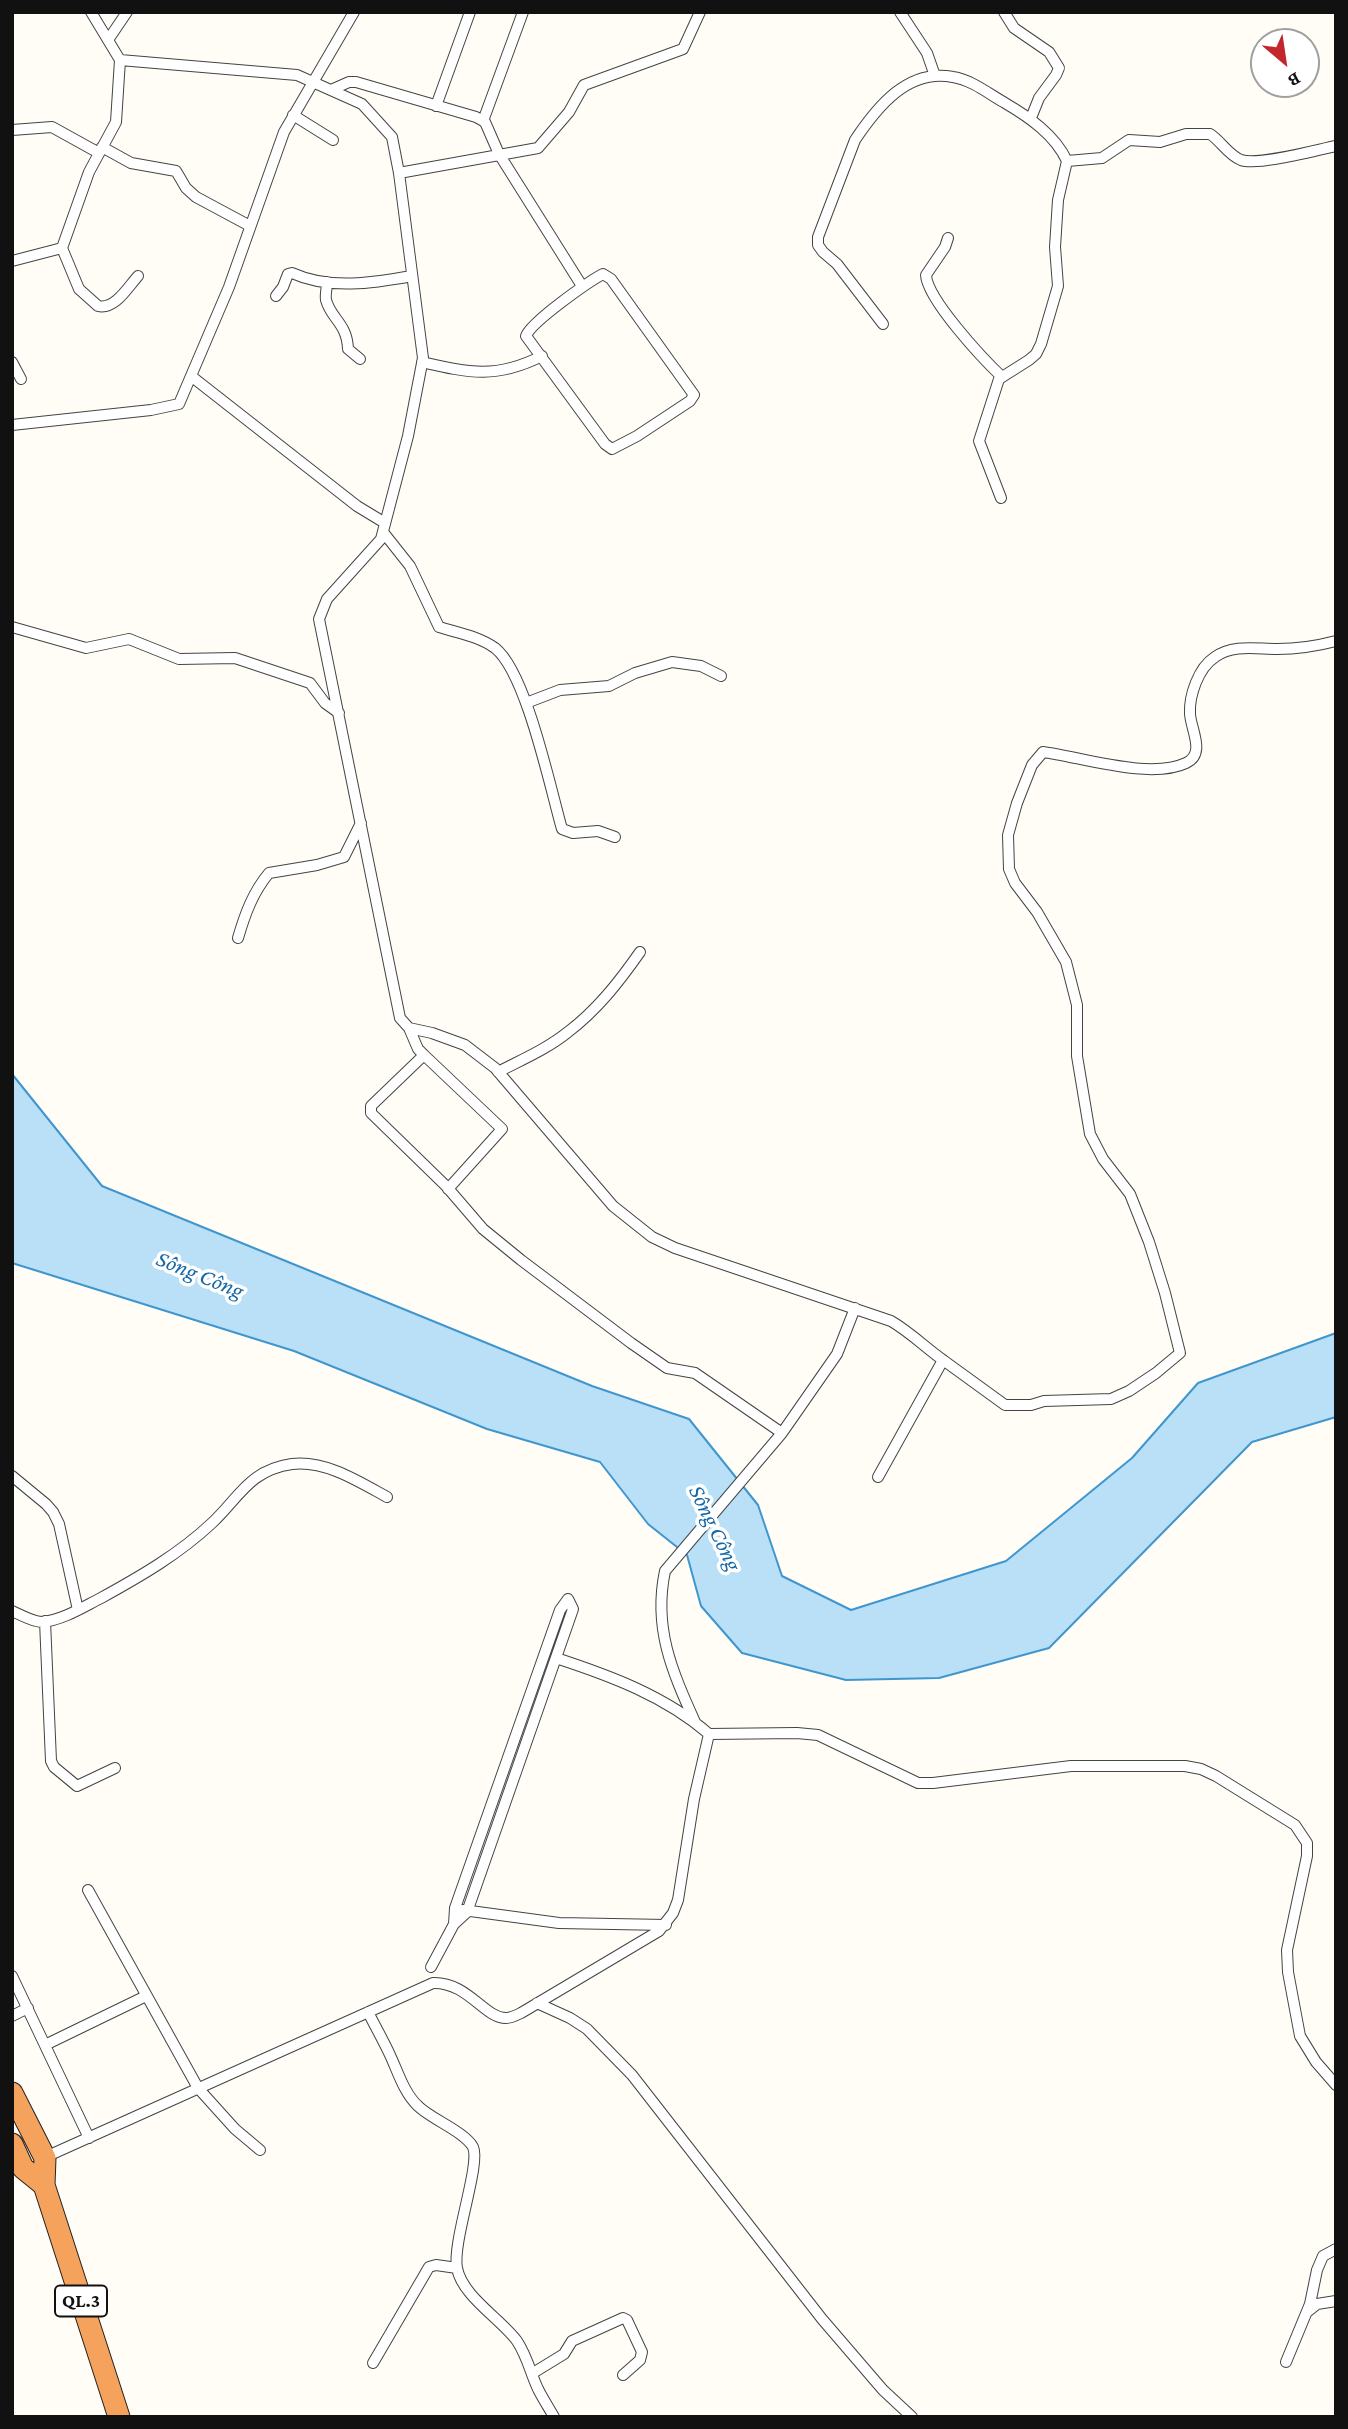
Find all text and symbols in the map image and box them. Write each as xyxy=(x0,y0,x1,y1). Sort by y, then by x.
north arrow xyxy=(1250,28,1320,98)
text: B xyxy=(1284,68,1304,92)
water label: Sông Công xyxy=(152,1245,248,1305)
water label: Sông Công xyxy=(682,1481,748,1575)
road number: QL.3 xyxy=(55,2286,107,2316)

